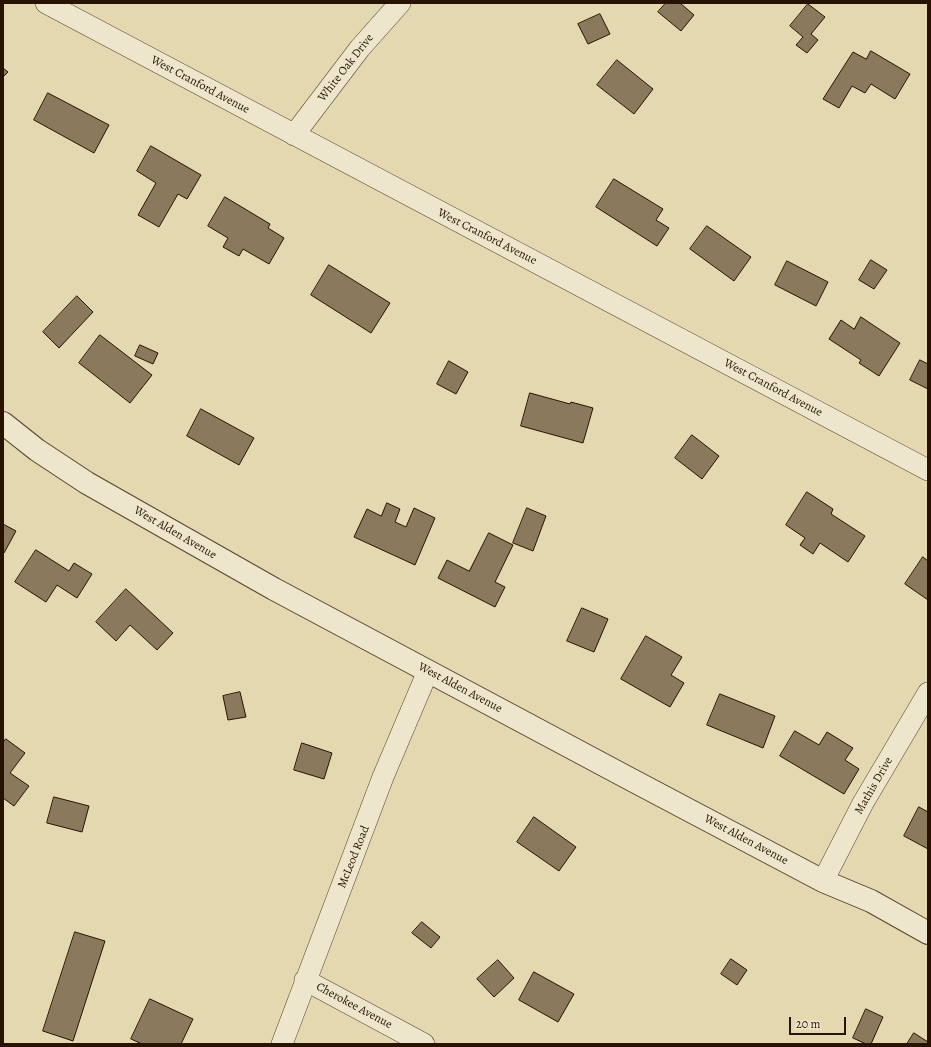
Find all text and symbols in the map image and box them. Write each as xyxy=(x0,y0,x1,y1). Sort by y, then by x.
street label: White Oak Drive xyxy=(315,31,377,105)
street label: West Cranford Avenue xyxy=(148,53,252,117)
street label: West Cranford Avenue xyxy=(435,206,539,268)
street label: West Cranford Avenue xyxy=(721,356,825,420)
street label: West Alden Avenue xyxy=(131,504,219,562)
street label: West Alden Avenue xyxy=(416,660,504,716)
street label: Mathis Drive xyxy=(852,755,896,817)
street label: West Alden Avenue xyxy=(702,812,790,868)
street label: McLeod Road xyxy=(335,824,373,890)
street label: Cherokee Avenue xyxy=(313,980,395,1032)
scale bar xyxy=(791,1009,848,1035)
text: 20 m xyxy=(796,1016,820,1032)

